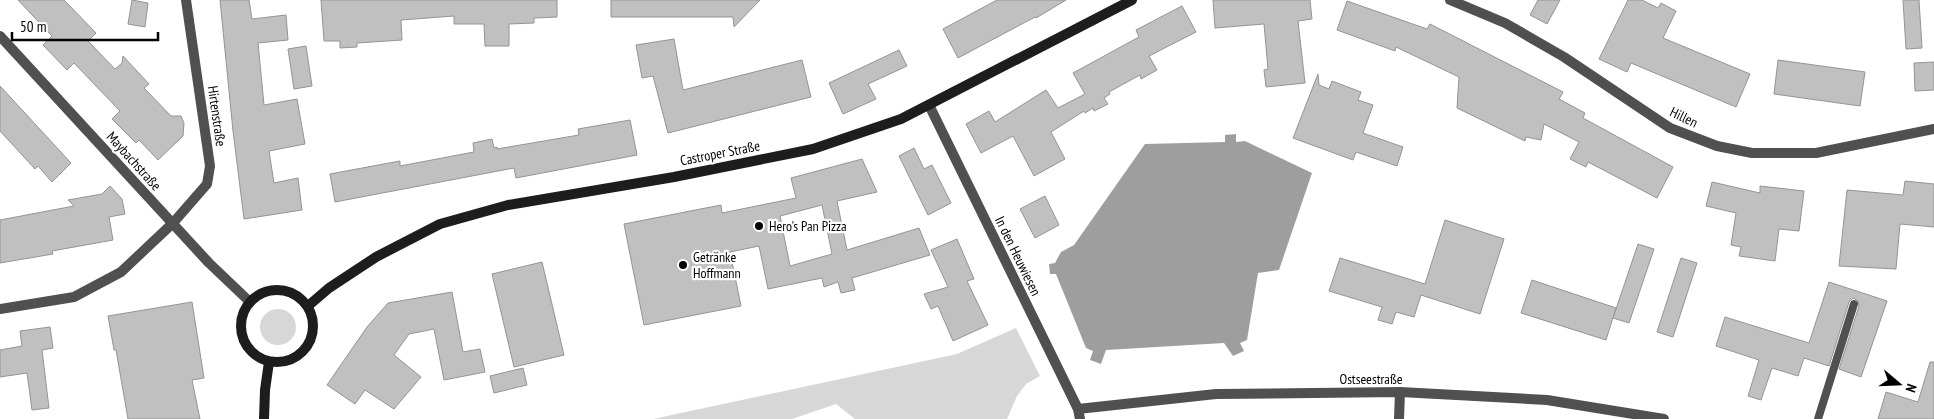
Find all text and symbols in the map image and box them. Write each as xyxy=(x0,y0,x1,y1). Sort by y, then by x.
scale bar xyxy=(12,10,159,42)
text: 50 m xyxy=(20,17,46,36)
street label: Hirtenstraße xyxy=(204,85,230,148)
street label: Hillen xyxy=(1667,103,1701,131)
street label: Maybachstraße xyxy=(103,128,165,194)
street label: Castroper Straße xyxy=(679,136,762,170)
street label: In den Heuwiesen xyxy=(991,213,1045,299)
place label: Hero's Pan Pizza xyxy=(769,217,847,235)
marker: Hero's Pan Pizza xyxy=(753,220,765,232)
place label: Getränke Hoffmann xyxy=(693,248,741,282)
marker: Getränke Hoffmann xyxy=(677,259,689,271)
north arrow xyxy=(1874,359,1924,409)
street label: Ostseestraße xyxy=(1339,370,1403,388)
text: N xyxy=(1902,382,1921,395)

